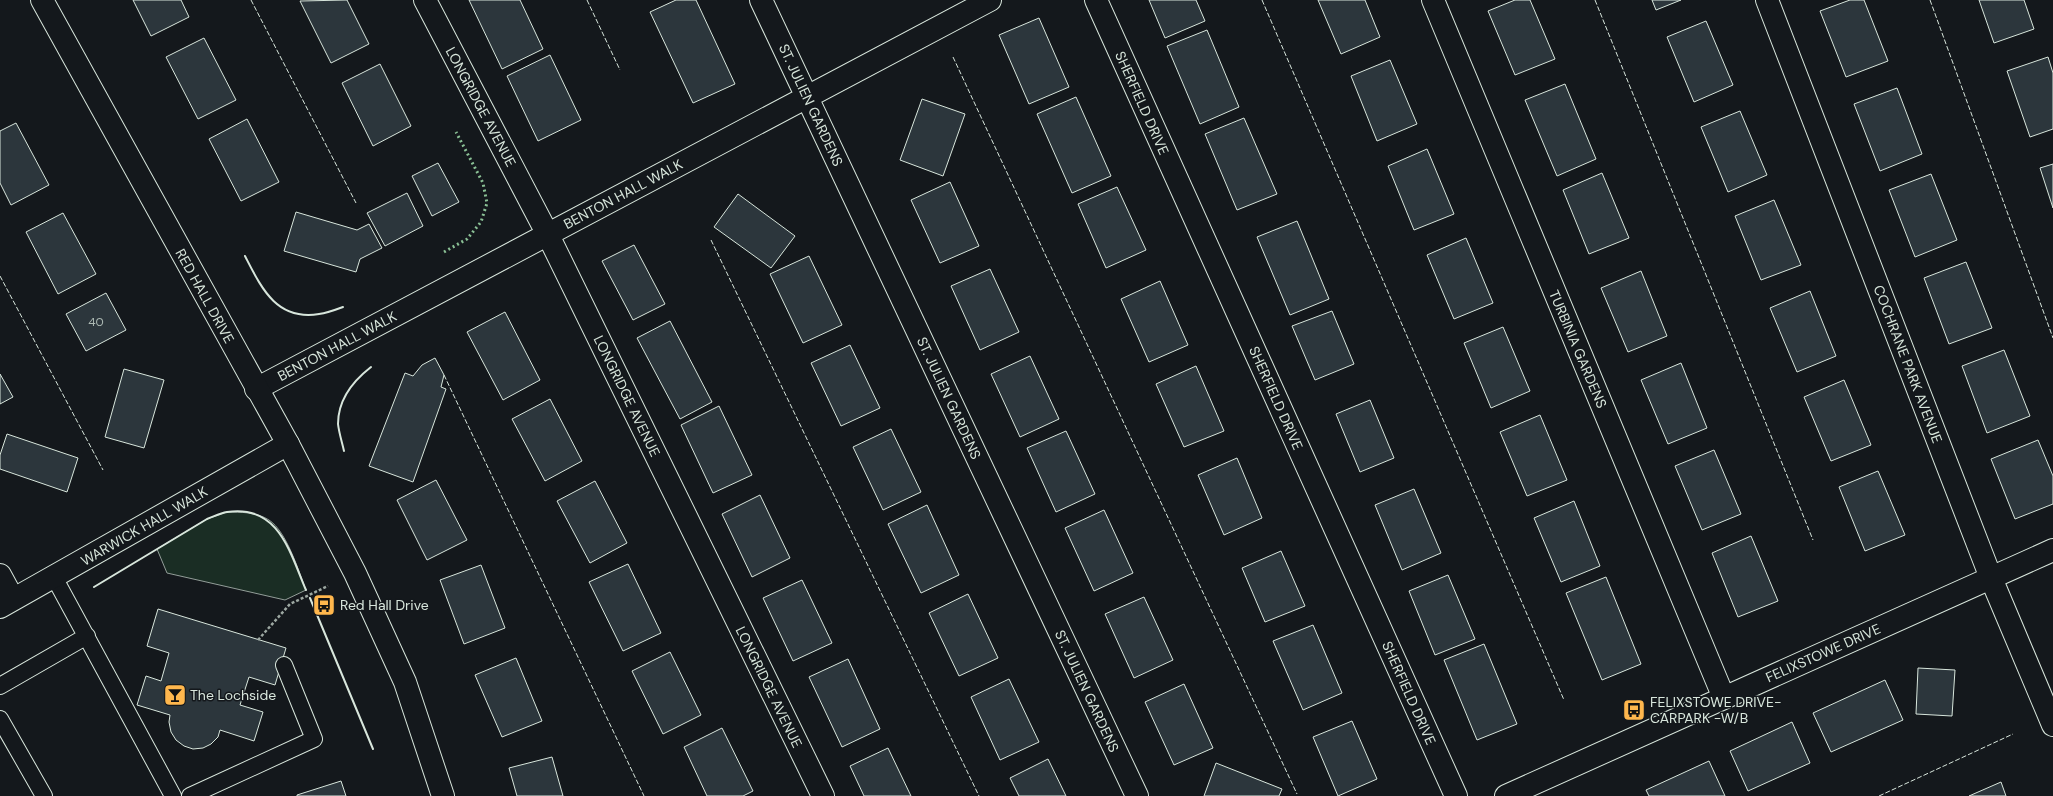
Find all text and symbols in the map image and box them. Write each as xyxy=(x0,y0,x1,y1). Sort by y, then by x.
street label: ST. JULIEN GARDENS xyxy=(775,41,847,169)
street label: LONGRIDGE AVENUE xyxy=(442,44,520,170)
street label: SHERFIELD DRIVE xyxy=(1111,48,1173,158)
street label: BENTON HALL WALK xyxy=(560,155,686,233)
street label: RED HALL DRIVE xyxy=(172,246,238,347)
street label: COCHRANE PARK AVENUE xyxy=(1870,282,1946,446)
street label: TURBINIA GARDENS xyxy=(1545,287,1611,411)
street label: BENTON HALL WALK xyxy=(274,307,400,385)
house number: 40 xyxy=(88,314,104,330)
street label: LONGRIDGE AVENUE xyxy=(590,332,664,460)
street label: ST. JULIEN GARDENS xyxy=(913,334,985,462)
street label: SHERFIELD DRIVE xyxy=(1245,343,1307,453)
street label: WARWICK HALL WALK xyxy=(77,482,211,570)
bus stop icon: Red Hall Drive xyxy=(311,592,337,618)
place label: Red Hall Drive xyxy=(340,596,429,614)
street label: FELIXSTOWE DRIVE xyxy=(1763,620,1883,686)
street label: LONGRIDGE AVENUE xyxy=(732,623,806,751)
street label: ST. JULIEN GARDENS xyxy=(1051,627,1123,755)
street label: SHERFIELD DRIVE xyxy=(1378,638,1440,748)
bar icon: The Lochside xyxy=(162,682,188,708)
place label: The Lochside xyxy=(190,686,276,704)
place label: FELIXSTOWE DRIVE- CARPARK -W/B xyxy=(1650,693,1781,727)
bus stop icon: FELIXSTOWE DRIVE- CARPARK -W/B xyxy=(1621,697,1647,723)

